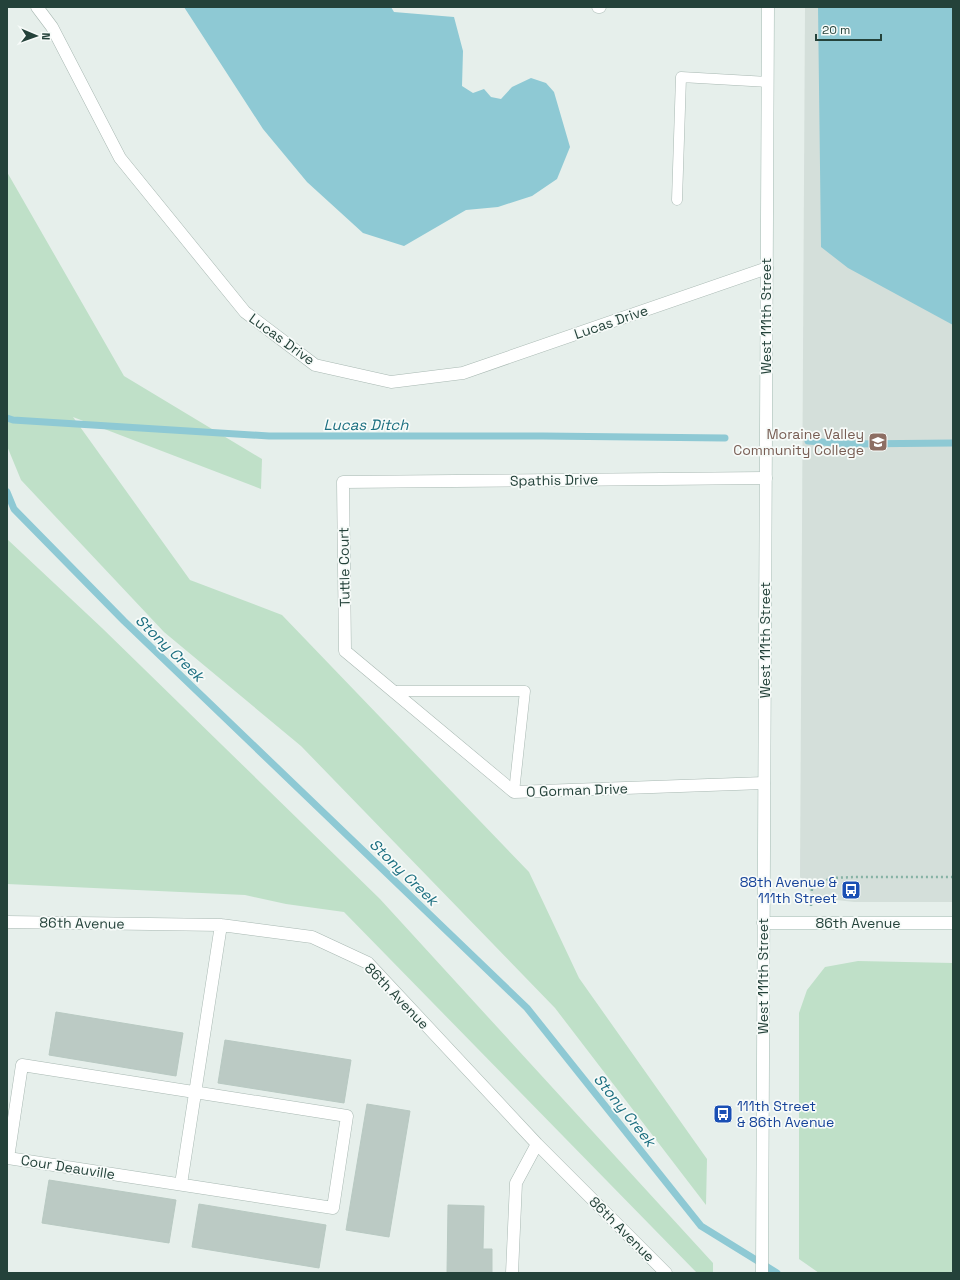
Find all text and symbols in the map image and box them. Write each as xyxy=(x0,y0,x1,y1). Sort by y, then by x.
north arrow xyxy=(16,16,56,56)
scale bar xyxy=(816,16,881,42)
text: 20 m xyxy=(822,22,850,38)
text: N xyxy=(39,32,53,40)
street label: West 111th Street xyxy=(757,258,775,374)
street label: Lucas Drive xyxy=(572,301,650,343)
street label: Lucas Drive xyxy=(246,309,318,369)
water label: Lucas Ditch xyxy=(323,415,409,434)
place label: Moraine Valley Community College xyxy=(733,425,864,459)
school or university icon: Moraine Valley Community College xyxy=(867,431,889,453)
street label: Spathis Drive xyxy=(510,470,598,490)
street label: Tuttle Court xyxy=(334,527,354,607)
street label: West 111th Street xyxy=(756,582,774,698)
water label: Stony Creek xyxy=(132,611,210,687)
street label: O Gorman Drive xyxy=(526,779,628,801)
water label: Stony Creek xyxy=(366,835,444,911)
place label: 88th Avenue & 111th Street xyxy=(740,873,838,907)
bus stop icon: 88th Avenue & 111th Street xyxy=(840,879,862,901)
street label: 86th Avenue xyxy=(39,913,125,933)
street label: 86th Avenue xyxy=(815,914,901,932)
street label: West 111th Street xyxy=(754,918,772,1034)
street label: 86th Avenue xyxy=(361,959,433,1033)
water label: Stony Creek xyxy=(590,1070,661,1152)
place label: 111th Street & 86th Avenue xyxy=(737,1097,834,1131)
bus stop icon: 111th Street & 86th Avenue xyxy=(712,1103,734,1125)
street label: Cour Deauville xyxy=(20,1151,116,1183)
street label: 86th Avenue xyxy=(586,1193,658,1265)

